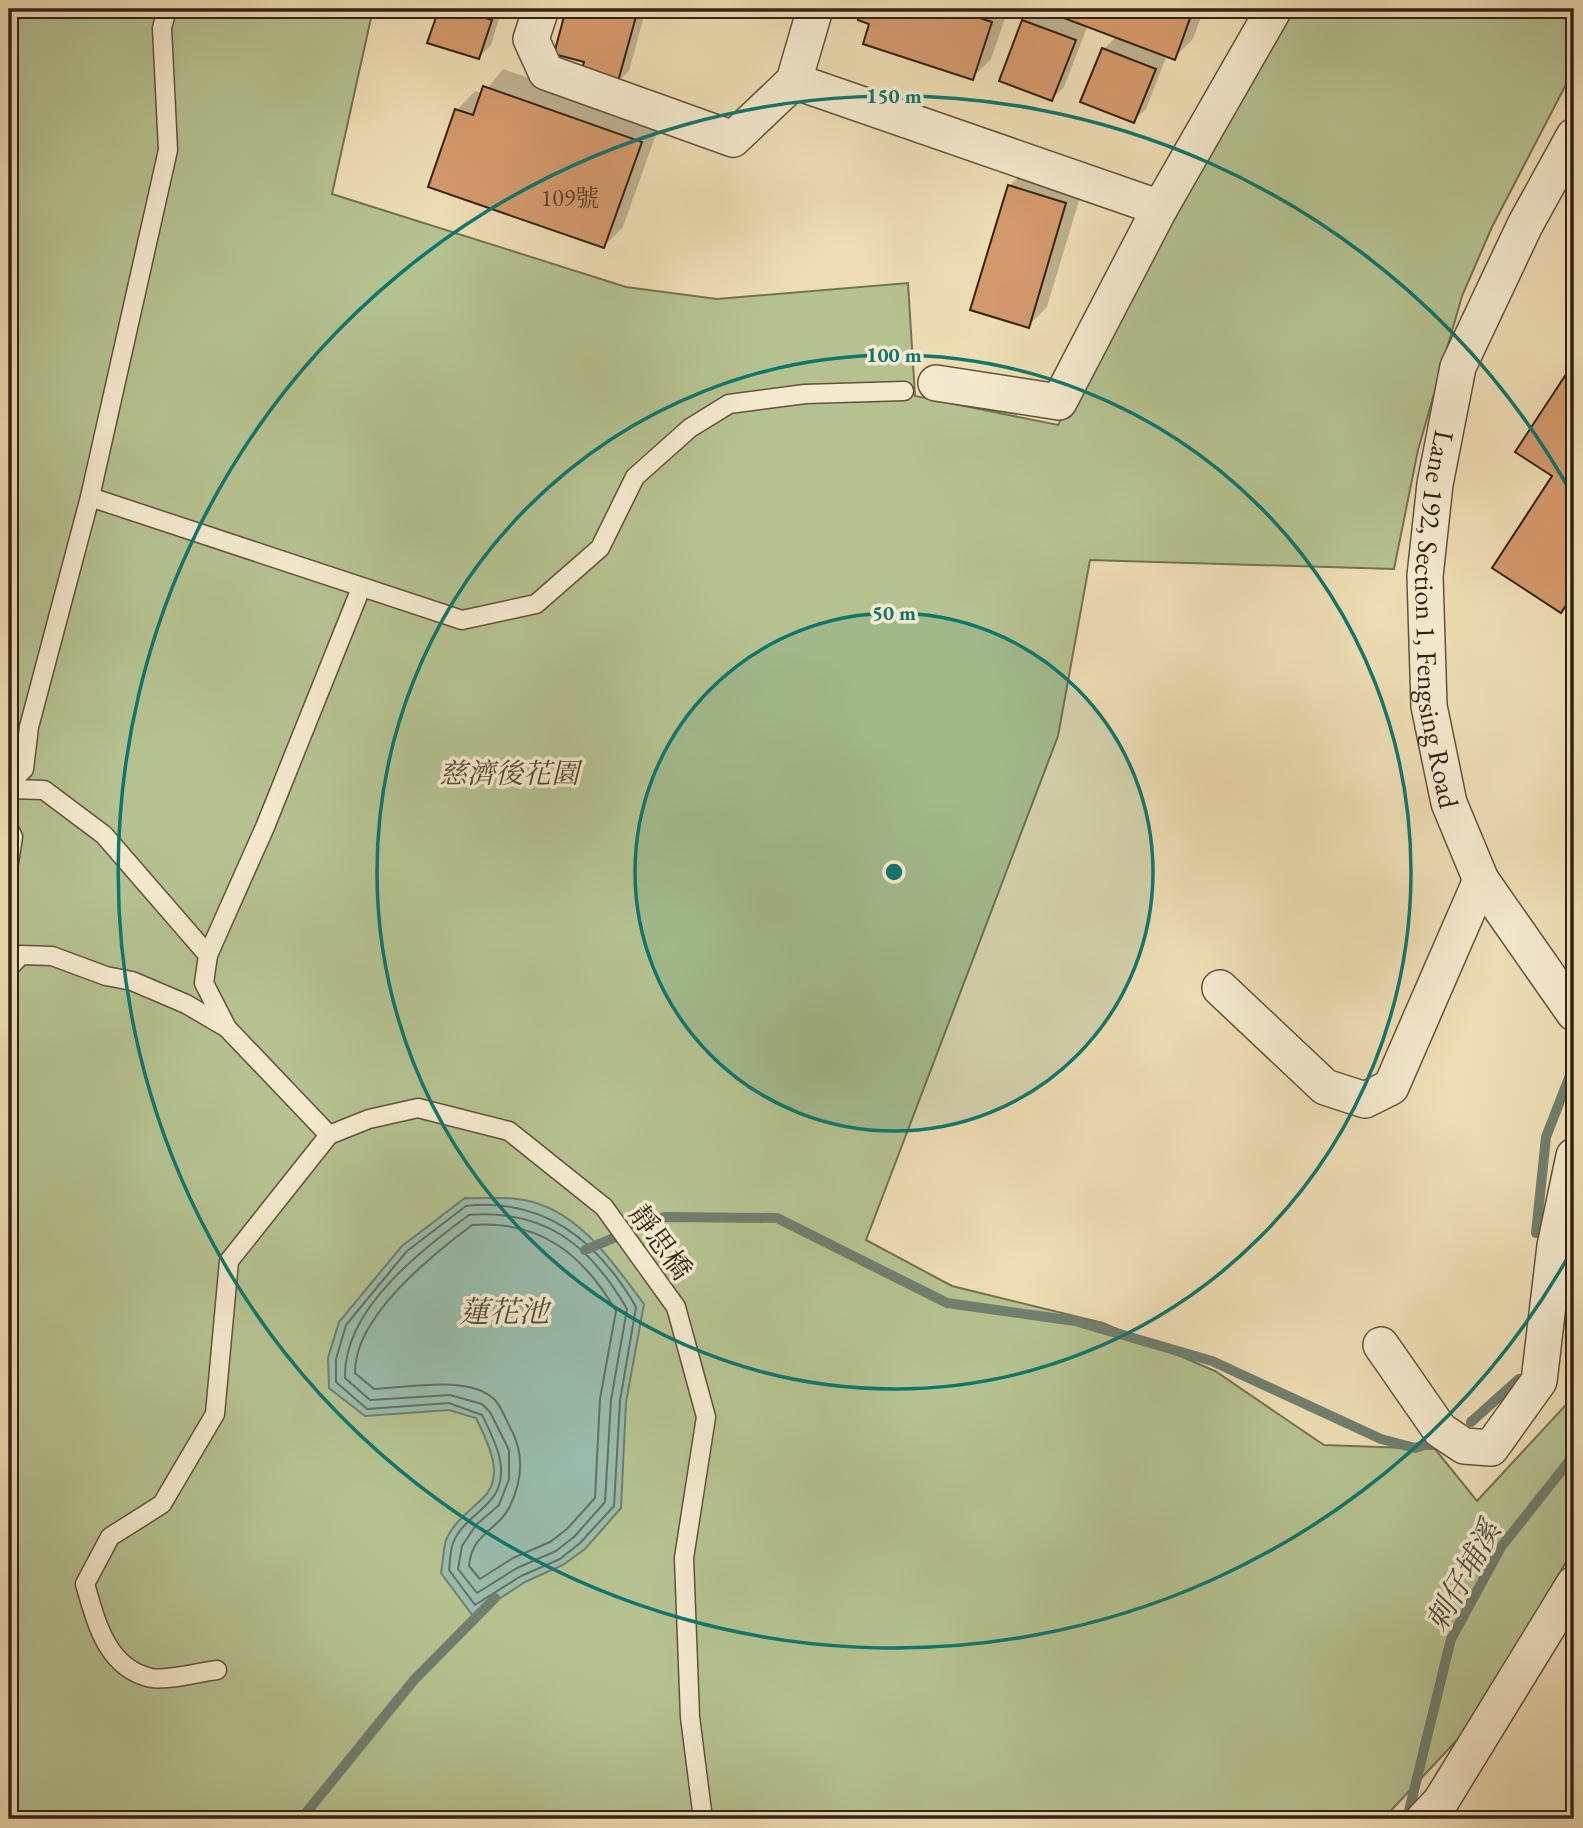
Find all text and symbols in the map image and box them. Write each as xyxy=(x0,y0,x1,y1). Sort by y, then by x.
text: 150 m xyxy=(866,82,922,109)
house number: 109號 xyxy=(541,182,599,213)
text: 100 m xyxy=(866,341,922,368)
street label: Lane 192, Section 1, Fengsing Road xyxy=(1407,427,1468,812)
text: 50 m xyxy=(872,599,916,626)
park label: 慈濟後花園 xyxy=(439,755,583,791)
centre of rings xyxy=(882,860,906,884)
street label: 靜思橋 xyxy=(622,1197,700,1287)
water label: 蓮花池 xyxy=(459,1292,552,1331)
water label: 刺仔埔溪 xyxy=(1417,1511,1511,1638)

